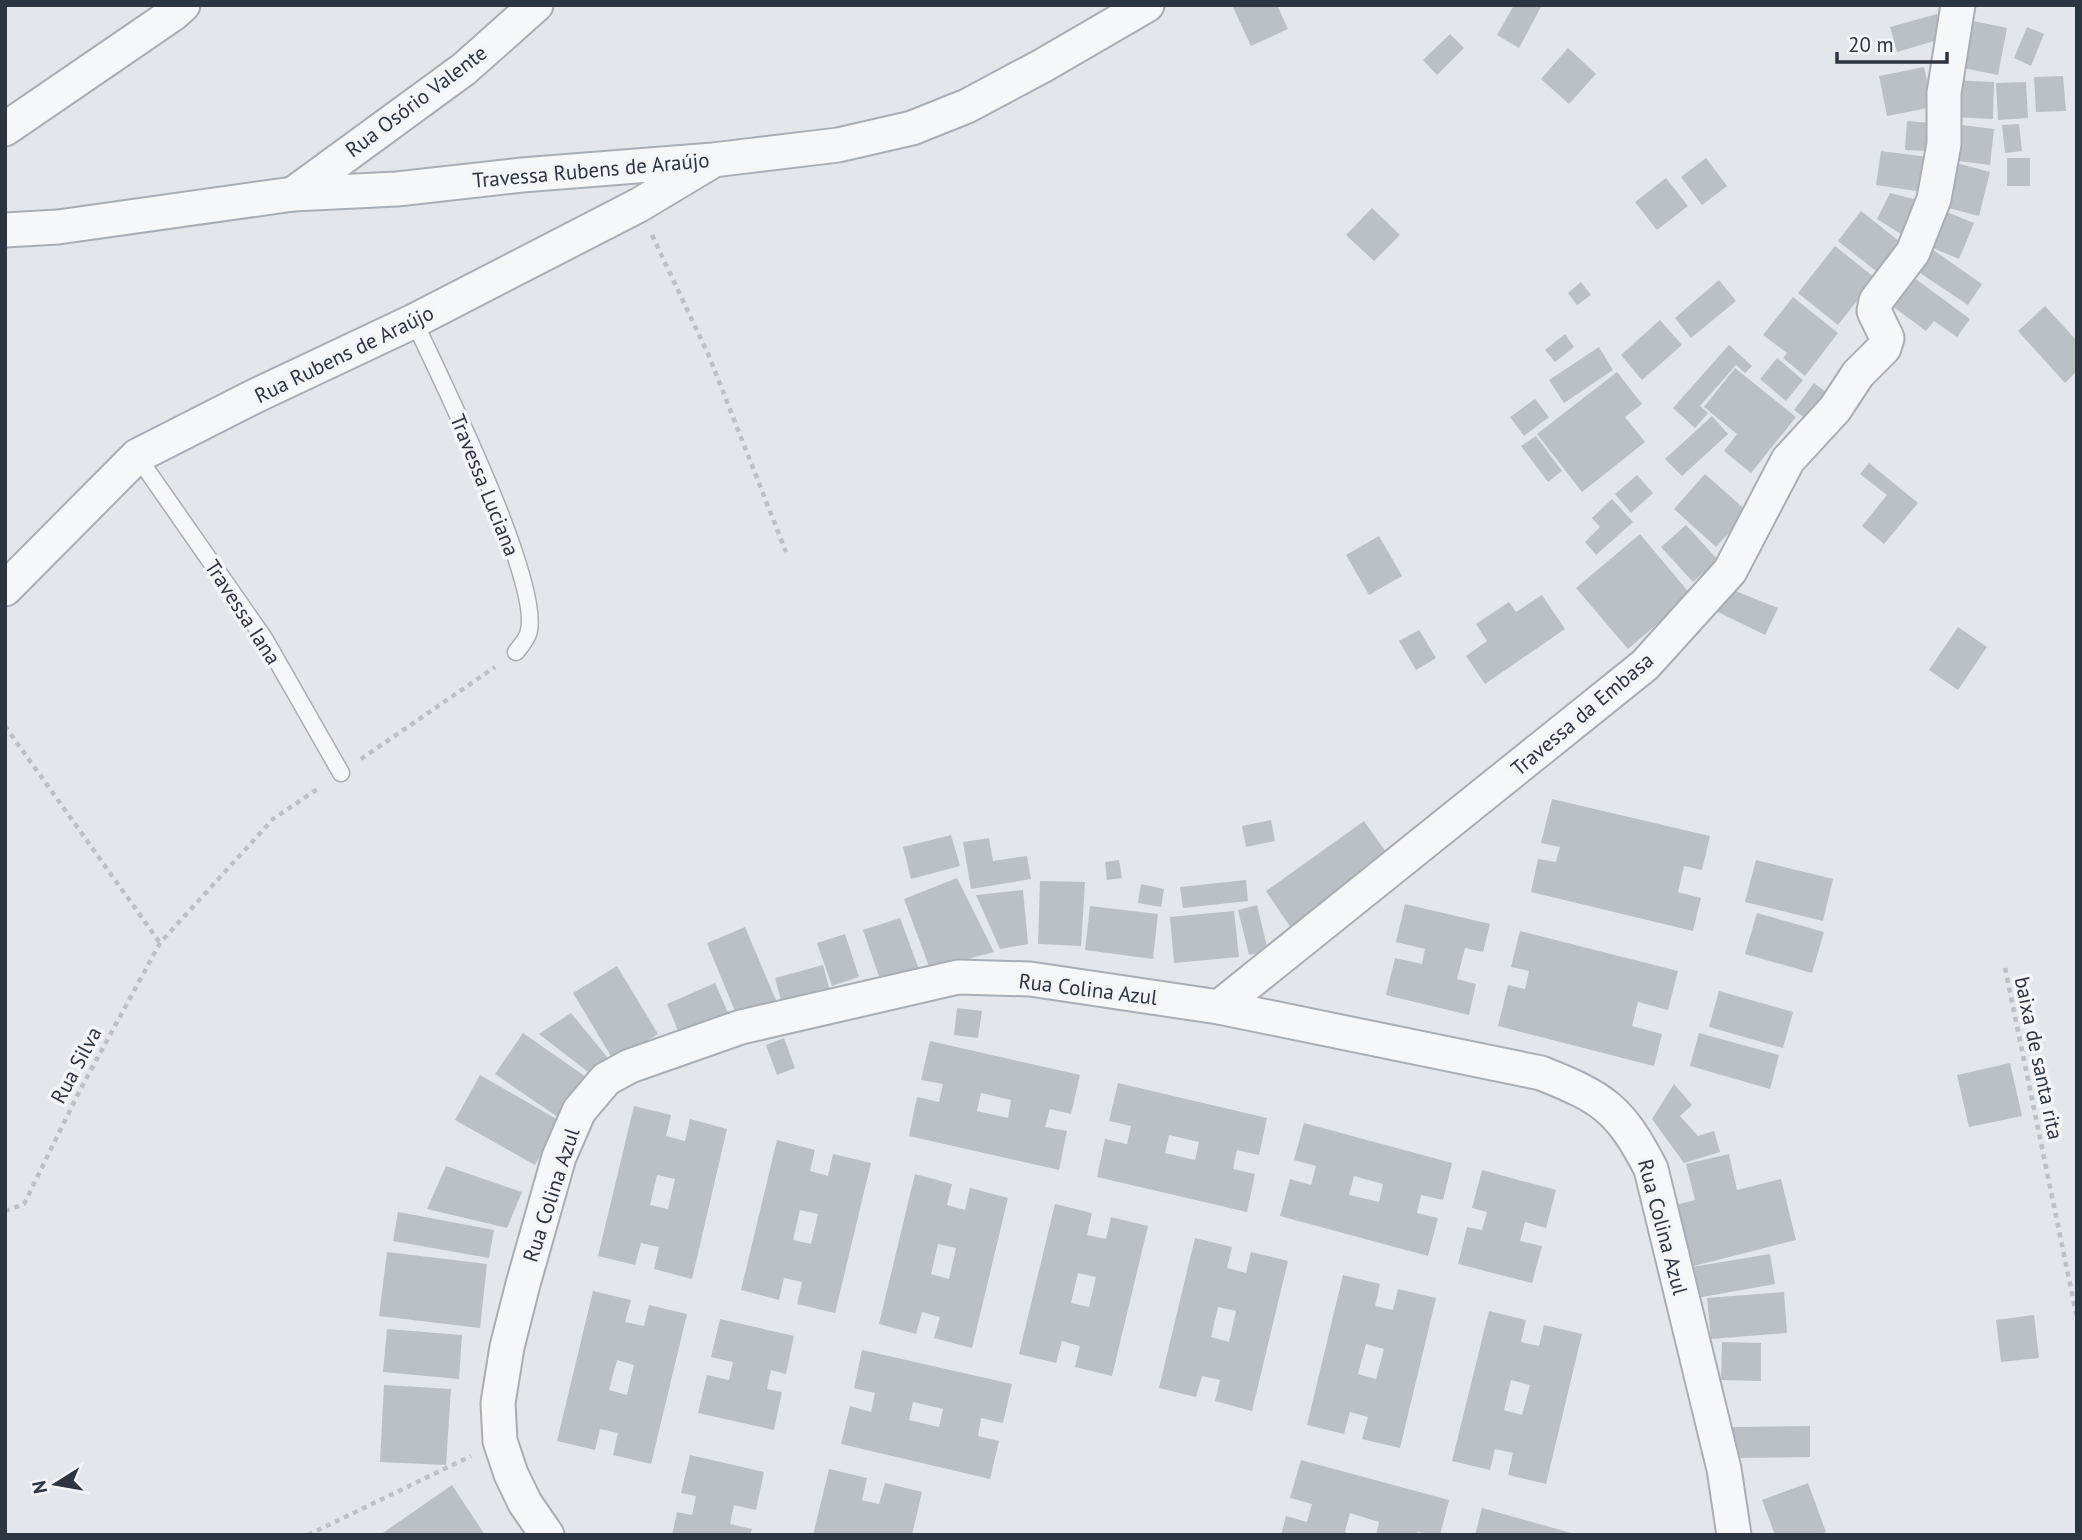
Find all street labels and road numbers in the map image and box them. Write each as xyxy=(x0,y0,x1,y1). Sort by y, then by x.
street label: Rua Osório Valente xyxy=(340,39,492,163)
street label: Travessa Rubens de Araújo xyxy=(471,146,711,194)
street label: Rua Rubens de Araújo xyxy=(250,299,438,409)
street label: Travessa Luciana xyxy=(444,410,526,560)
street label: Travessa Iana xyxy=(199,554,287,670)
street label: Travessa da Embasa xyxy=(1505,646,1659,782)
street label: Rua Colina Azul xyxy=(1017,967,1159,1011)
street label: baixa de santa rita xyxy=(2009,974,2069,1142)
street label: Rua Silva xyxy=(45,1022,107,1108)
street label: Rua Colina Azul xyxy=(517,1125,585,1265)
street label: Rua Colina Azul xyxy=(1632,1156,1694,1298)

